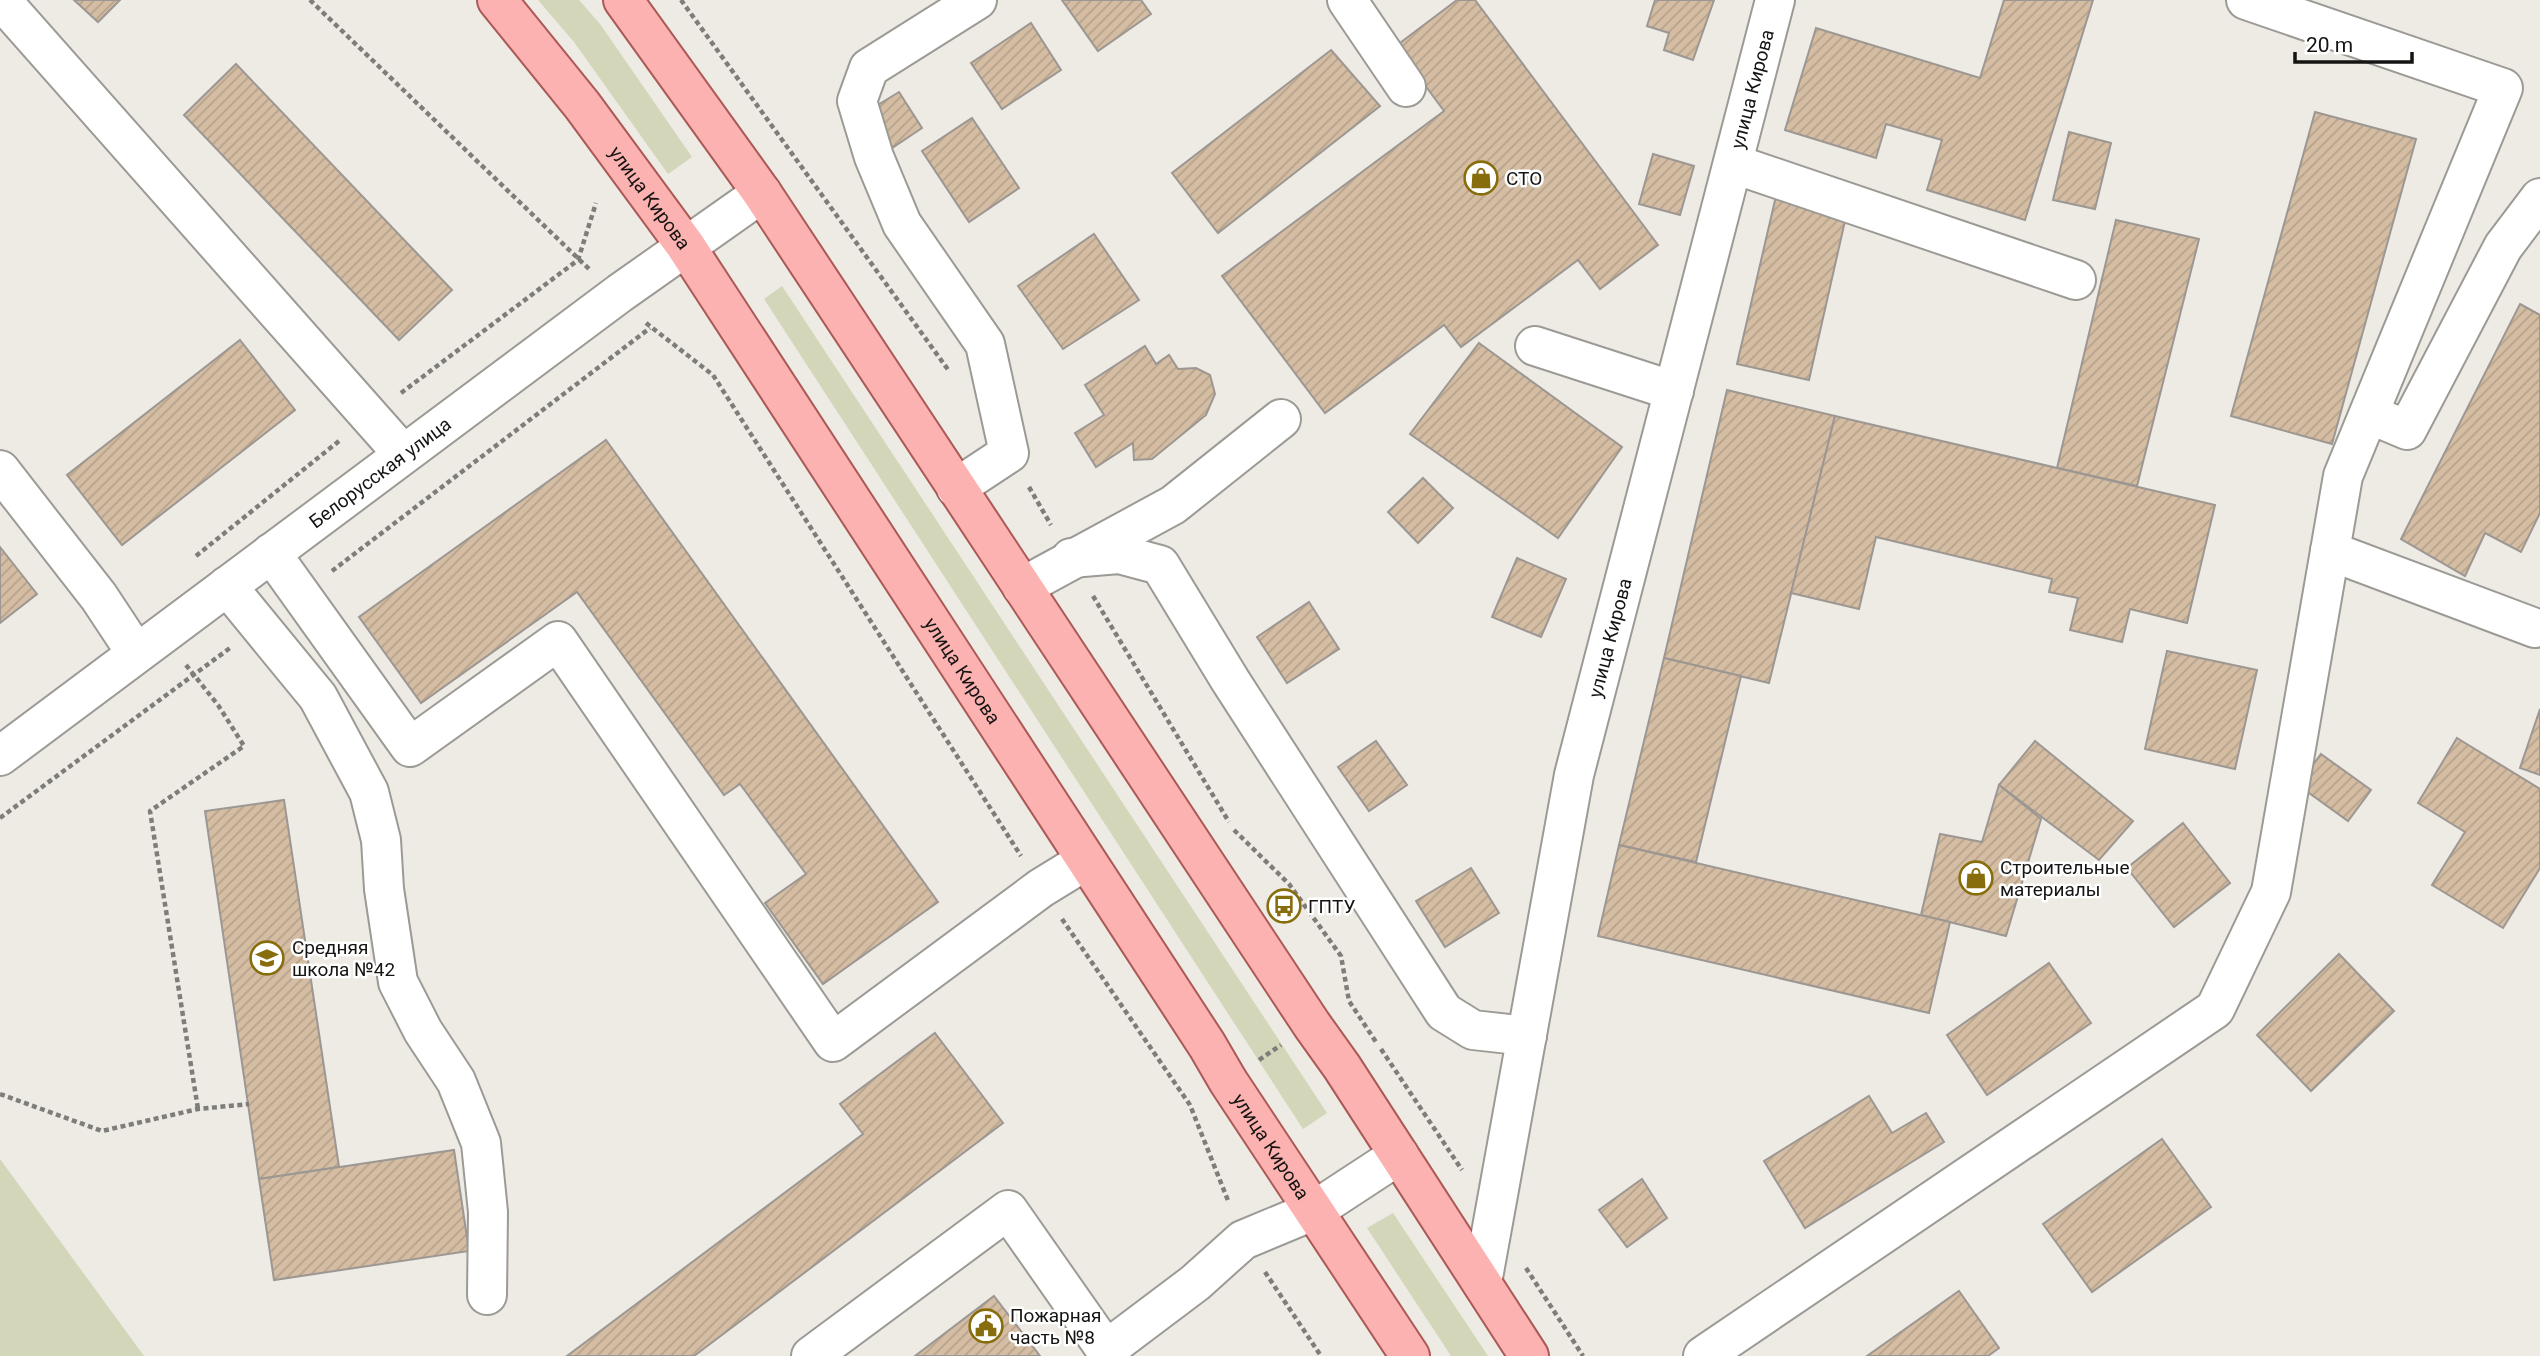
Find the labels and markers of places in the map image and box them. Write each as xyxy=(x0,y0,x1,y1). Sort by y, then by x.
shop icon: СТО xyxy=(1462,159,1500,197)
place label: СТО xyxy=(1506,167,1542,190)
place label: Строительные материалы xyxy=(2000,856,2130,901)
shop icon: Строительные материалы xyxy=(1957,859,1995,897)
bus stop icon: ГПТУ xyxy=(1265,887,1303,925)
place label: ГПТУ xyxy=(1308,895,1355,918)
place label: Средняя школа №42 xyxy=(292,936,395,981)
school or university icon: Средняя школа №42 xyxy=(248,939,286,977)
place label: Пожарная часть №8 xyxy=(1010,1304,1101,1349)
public building icon: Пожарная часть №8 xyxy=(967,1307,1005,1345)

